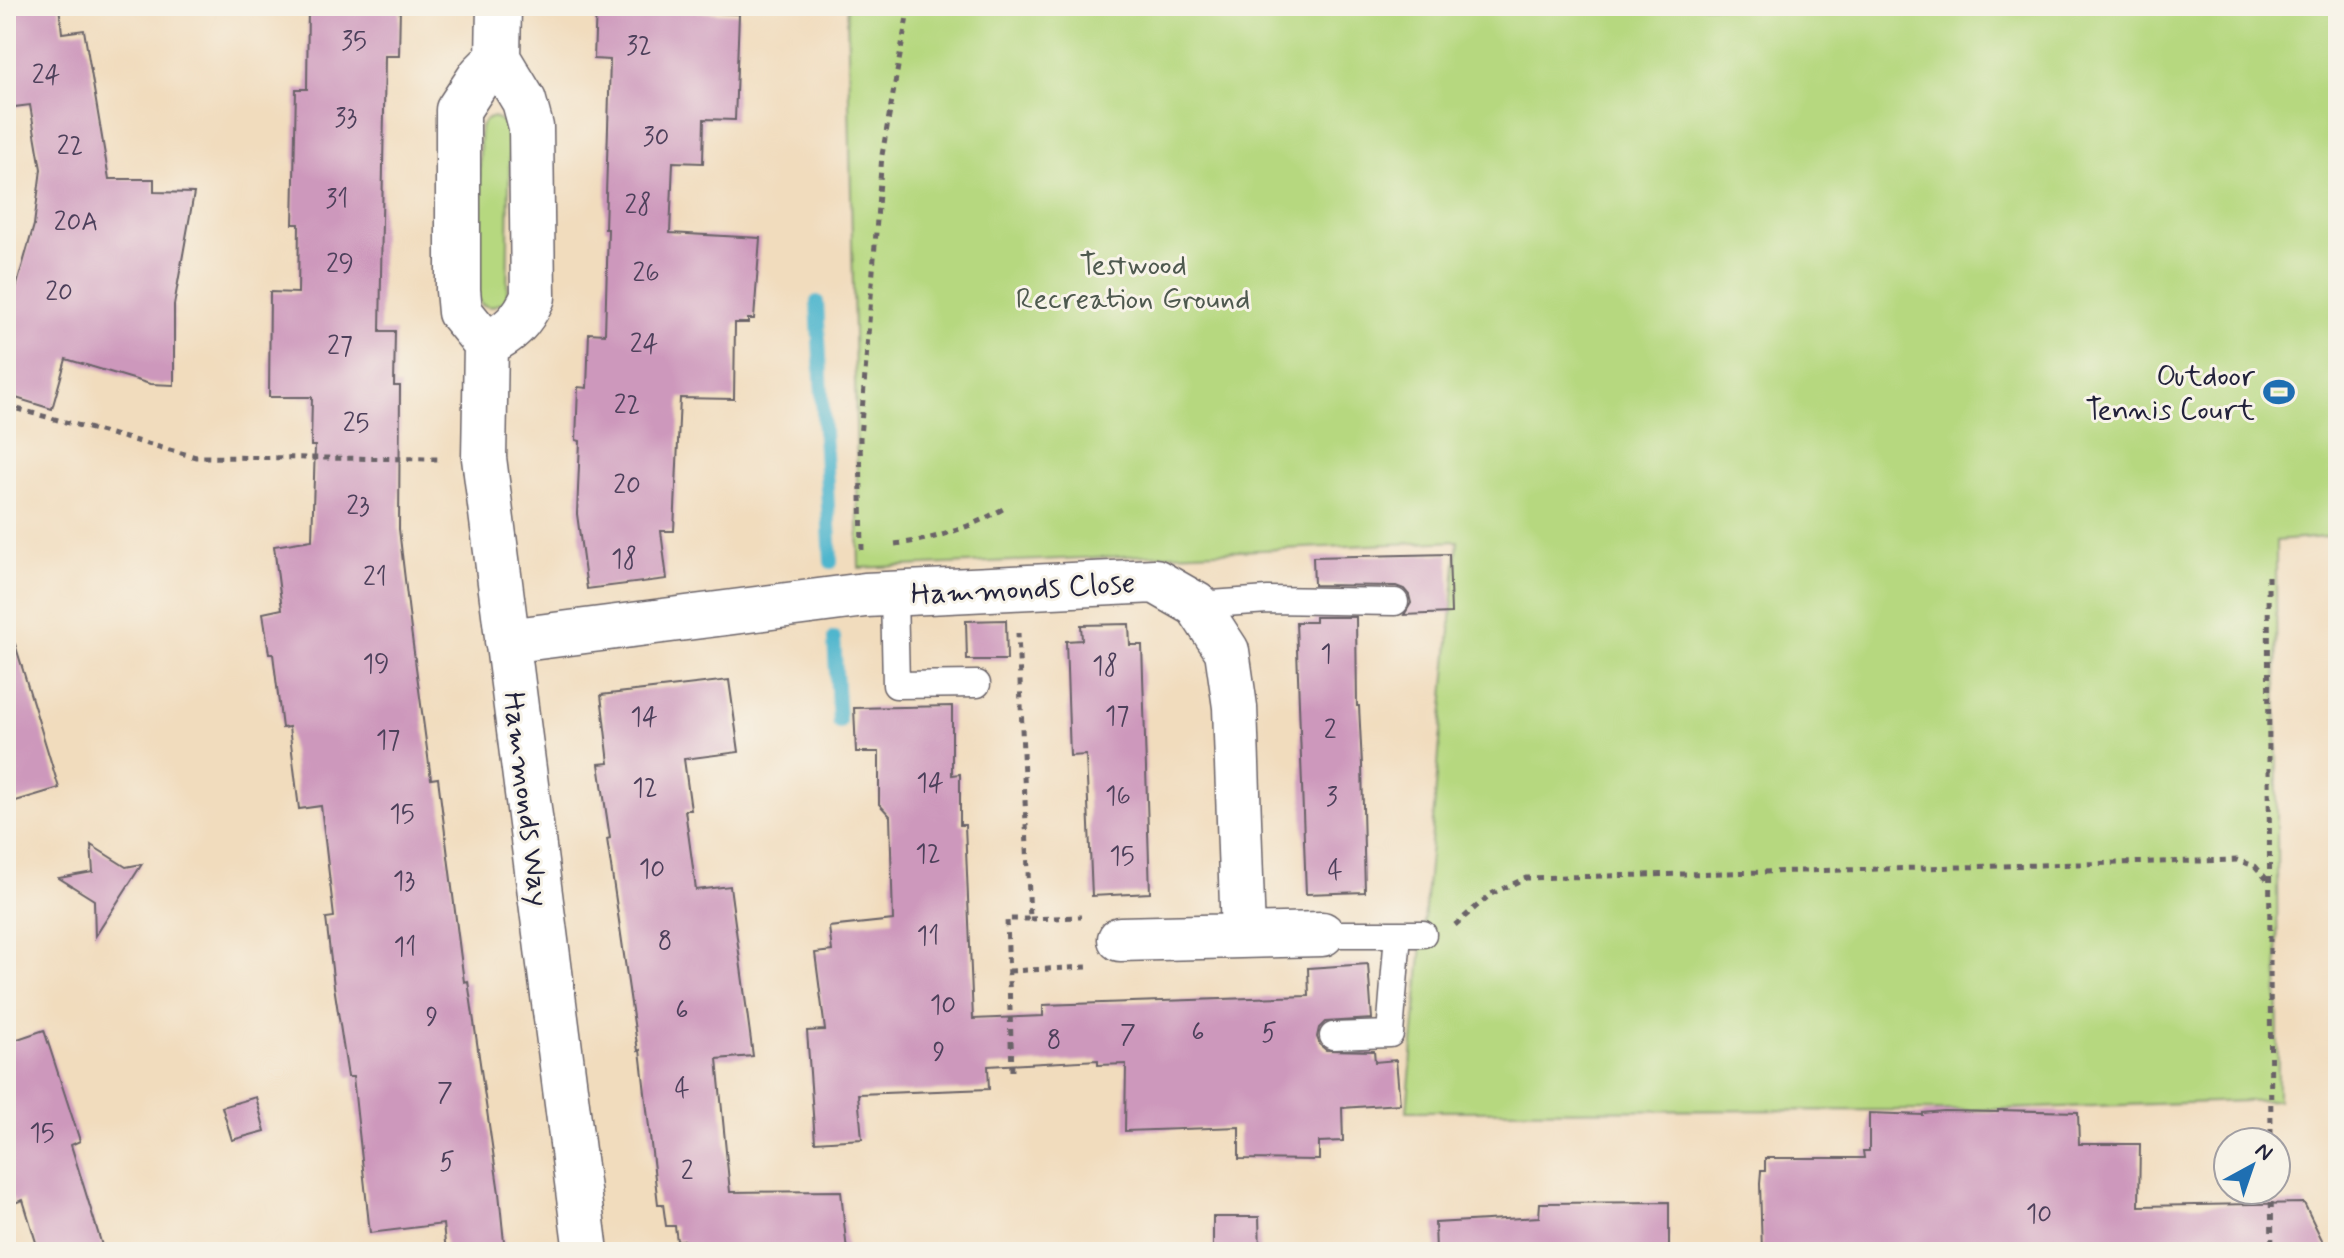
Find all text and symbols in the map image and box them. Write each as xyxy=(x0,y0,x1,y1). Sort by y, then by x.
house number: 35 xyxy=(341,25,367,59)
house number: 32 xyxy=(626,30,652,64)
house number: 24 xyxy=(32,59,60,93)
house number: 33 xyxy=(335,102,357,136)
house number: 30 xyxy=(643,121,669,155)
house number: 22 xyxy=(57,130,83,164)
house number: 31 xyxy=(326,183,348,217)
house number: 28 xyxy=(625,189,652,223)
house number: 20A xyxy=(54,206,98,240)
park label: Testwood Recreation Ground xyxy=(1016,246,1250,319)
house number: 29 xyxy=(326,248,354,282)
house number: 26 xyxy=(632,257,660,291)
house number: 20 xyxy=(45,276,73,310)
house number: 24 xyxy=(630,328,658,362)
house number: 27 xyxy=(327,330,353,364)
place label: Outdoor Tennis Court xyxy=(2085,357,2256,430)
sports icon: Outdoor Tennis Court xyxy=(2262,375,2296,409)
house number: 22 xyxy=(614,389,640,423)
house number: 25 xyxy=(343,407,369,441)
house number: 20 xyxy=(613,469,641,503)
house number: 23 xyxy=(346,490,370,524)
house number: 18 xyxy=(611,543,637,577)
house number: 21 xyxy=(363,561,387,595)
street label: Hammonds Close xyxy=(910,564,1136,615)
house number: 1 xyxy=(1320,638,1332,672)
house number: 19 xyxy=(362,648,390,682)
house number: 18 xyxy=(1092,650,1118,684)
street label: Hammonds Way xyxy=(493,690,558,909)
house number: 17 xyxy=(1105,700,1129,734)
house number: 14 xyxy=(630,701,658,735)
house number: 2 xyxy=(1324,714,1337,748)
house number: 17 xyxy=(376,724,400,758)
house number: 14 xyxy=(916,767,944,801)
house number: 12 xyxy=(632,772,658,806)
house number: 16 xyxy=(1105,780,1131,814)
house number: 3 xyxy=(1326,781,1338,815)
house number: 15 xyxy=(389,798,415,832)
house number: 12 xyxy=(915,838,941,872)
house number: 15 xyxy=(1109,840,1135,874)
house number: 10 xyxy=(639,853,665,887)
house number: 4 xyxy=(1327,855,1343,889)
house number: 13 xyxy=(393,865,415,899)
house number: 11 xyxy=(917,920,939,954)
house number: 8 xyxy=(658,925,672,959)
house number: 11 xyxy=(394,931,416,965)
house number: 10 xyxy=(930,989,956,1023)
house number: 6 xyxy=(675,994,689,1028)
house number: 9 xyxy=(426,1001,438,1035)
house number: 6 xyxy=(1191,1016,1205,1050)
house number: 5 xyxy=(1261,1017,1277,1051)
house number: 7 xyxy=(1120,1019,1136,1053)
house number: 8 xyxy=(1047,1024,1061,1058)
house number: 9 xyxy=(933,1036,945,1070)
house number: 4 xyxy=(674,1073,690,1107)
house number: 7 xyxy=(437,1077,453,1111)
house number: 15 xyxy=(29,1117,55,1151)
north arrow xyxy=(2212,1126,2292,1206)
text: N xyxy=(2249,1137,2278,1168)
house number: 5 xyxy=(439,1146,455,1180)
house number: 2 xyxy=(681,1155,694,1189)
house number: 10 xyxy=(2026,1198,2052,1232)

